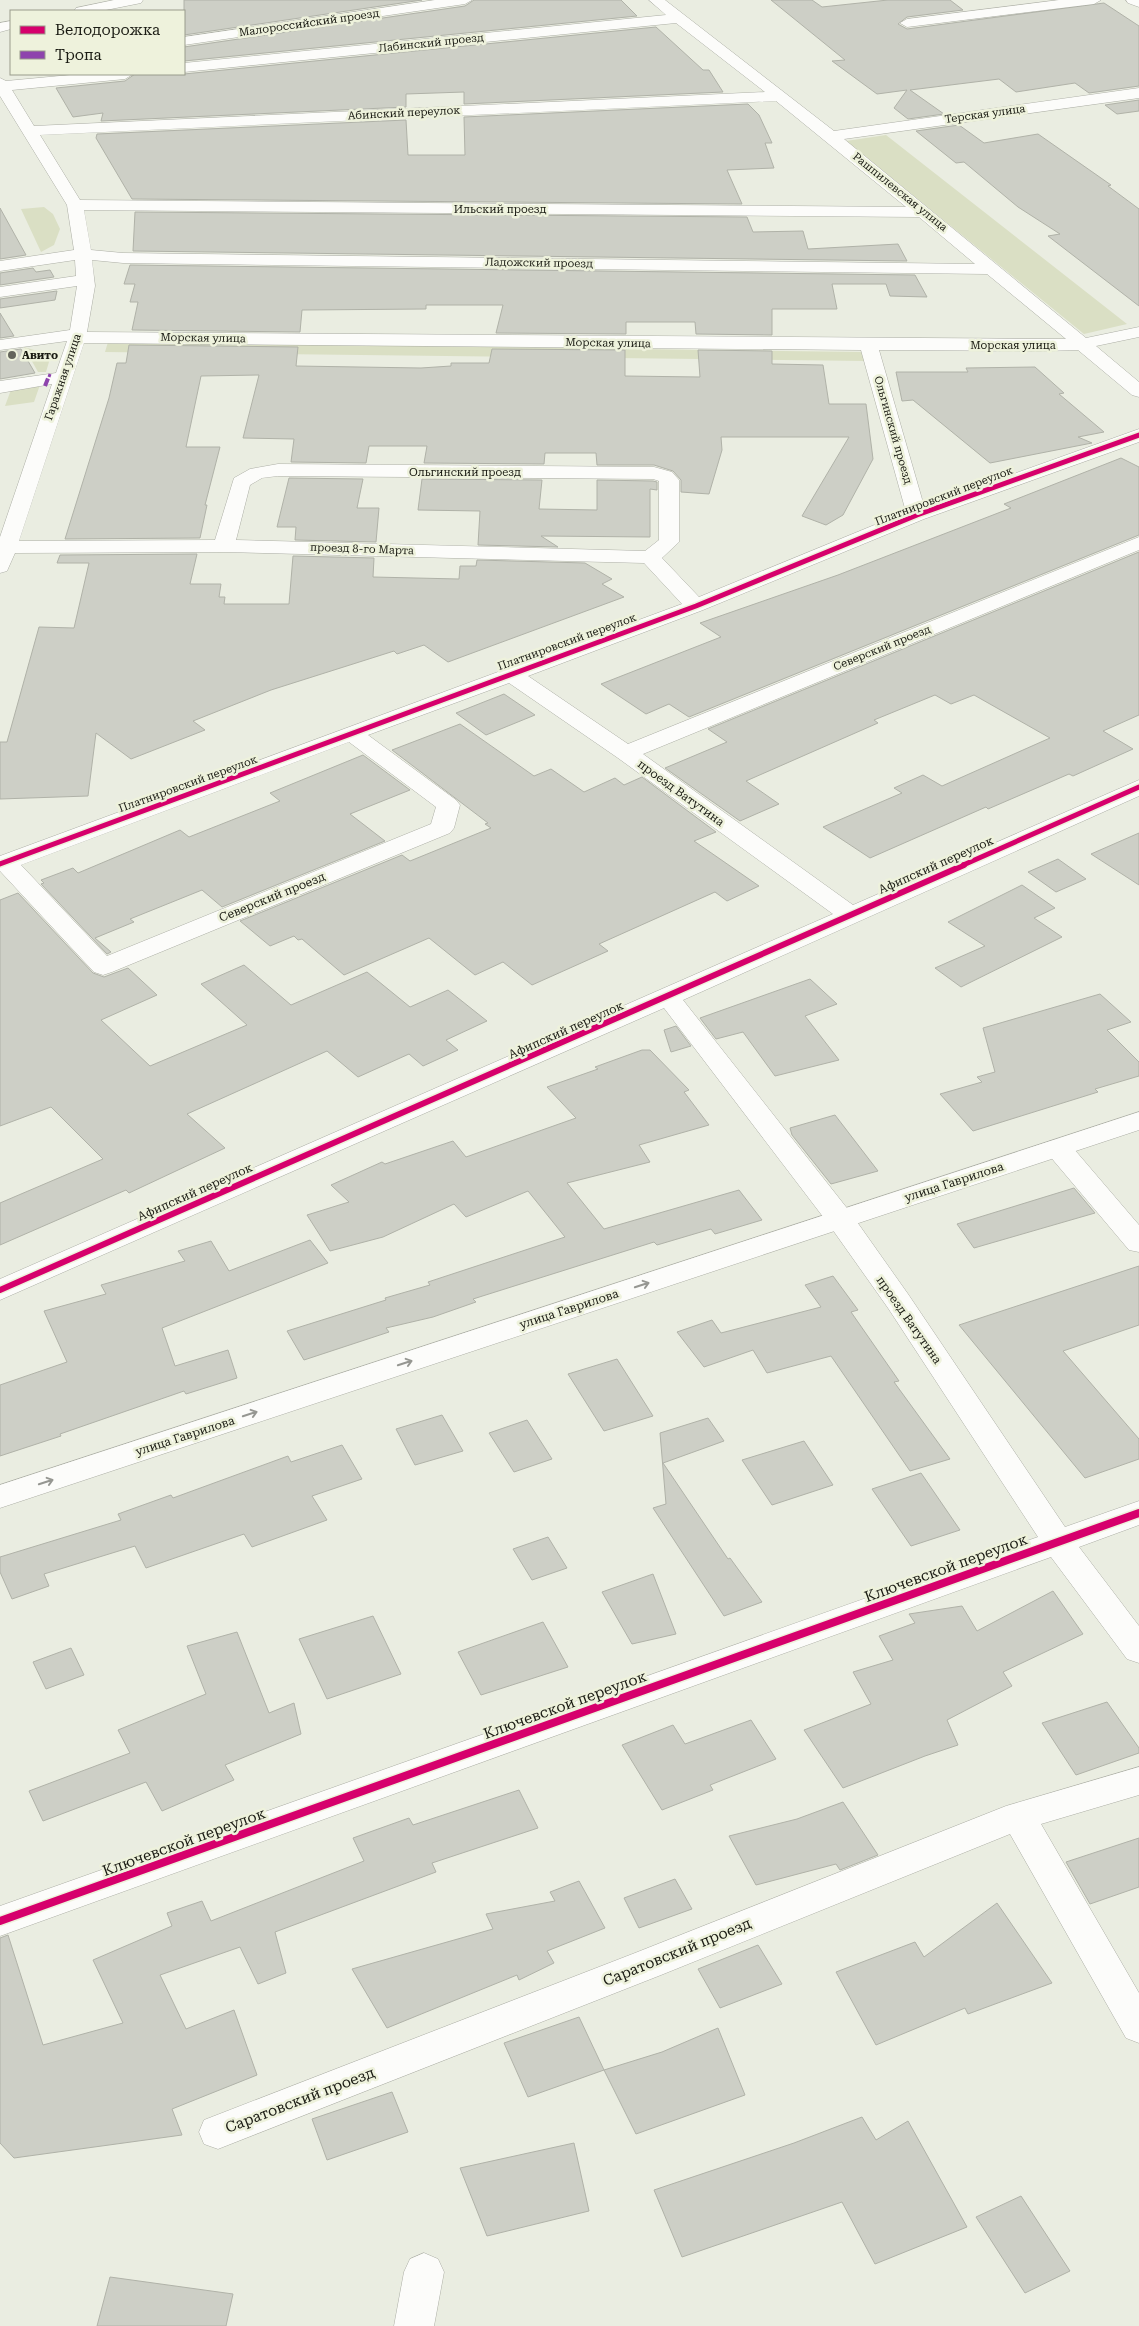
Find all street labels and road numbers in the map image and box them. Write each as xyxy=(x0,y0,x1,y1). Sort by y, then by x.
street label: Малороссийский проезд xyxy=(238,7,380,39)
street label: Лабинский проезд xyxy=(378,31,484,55)
street label: Терская улица xyxy=(944,102,1026,126)
street label: Абинский переулок xyxy=(347,104,461,122)
street label: Рашпилевская улица xyxy=(850,150,950,234)
street label: Ильский проезд xyxy=(454,203,546,216)
street label: Ладожский проезд xyxy=(485,256,593,270)
street label: Морская улица xyxy=(160,331,246,345)
street label: Гаражная улица xyxy=(42,332,84,422)
street label: Морская улица xyxy=(565,336,651,350)
street label: Морская улица xyxy=(970,339,1056,352)
street label: Ольгинский проезд xyxy=(871,374,915,486)
street label: Платнировский переулок xyxy=(873,464,1015,528)
street label: Ольгинский проезд xyxy=(409,466,521,479)
street label: проезд 8-го Марта xyxy=(310,541,414,557)
street label: Платнировский переулок xyxy=(496,611,638,673)
street label: Северский проезд xyxy=(831,623,933,673)
street label: Платнировский переулок xyxy=(117,753,259,815)
street label: проезд Ватутина xyxy=(635,757,727,829)
street label: Афипский переулок xyxy=(876,833,996,897)
street label: Северский проезд xyxy=(217,869,327,925)
street label: Афипский переулок xyxy=(506,998,626,1062)
street label: улица Гаврилова xyxy=(903,1159,1006,1205)
street label: Афипский переулок xyxy=(135,1160,255,1224)
street label: проезд Ватутина xyxy=(874,1274,945,1367)
street label: улица Гаврилова xyxy=(518,1286,621,1332)
street label: улица Гаврилова xyxy=(134,1413,237,1459)
street label: Ключевской переулок xyxy=(862,1530,1030,1606)
street label: Ключевской переулок xyxy=(481,1667,649,1743)
street label: Ключевской переулок xyxy=(100,1804,268,1880)
street label: Саратовский проезд xyxy=(600,1914,754,1990)
street label: Саратовский проезд xyxy=(223,2063,378,2137)

